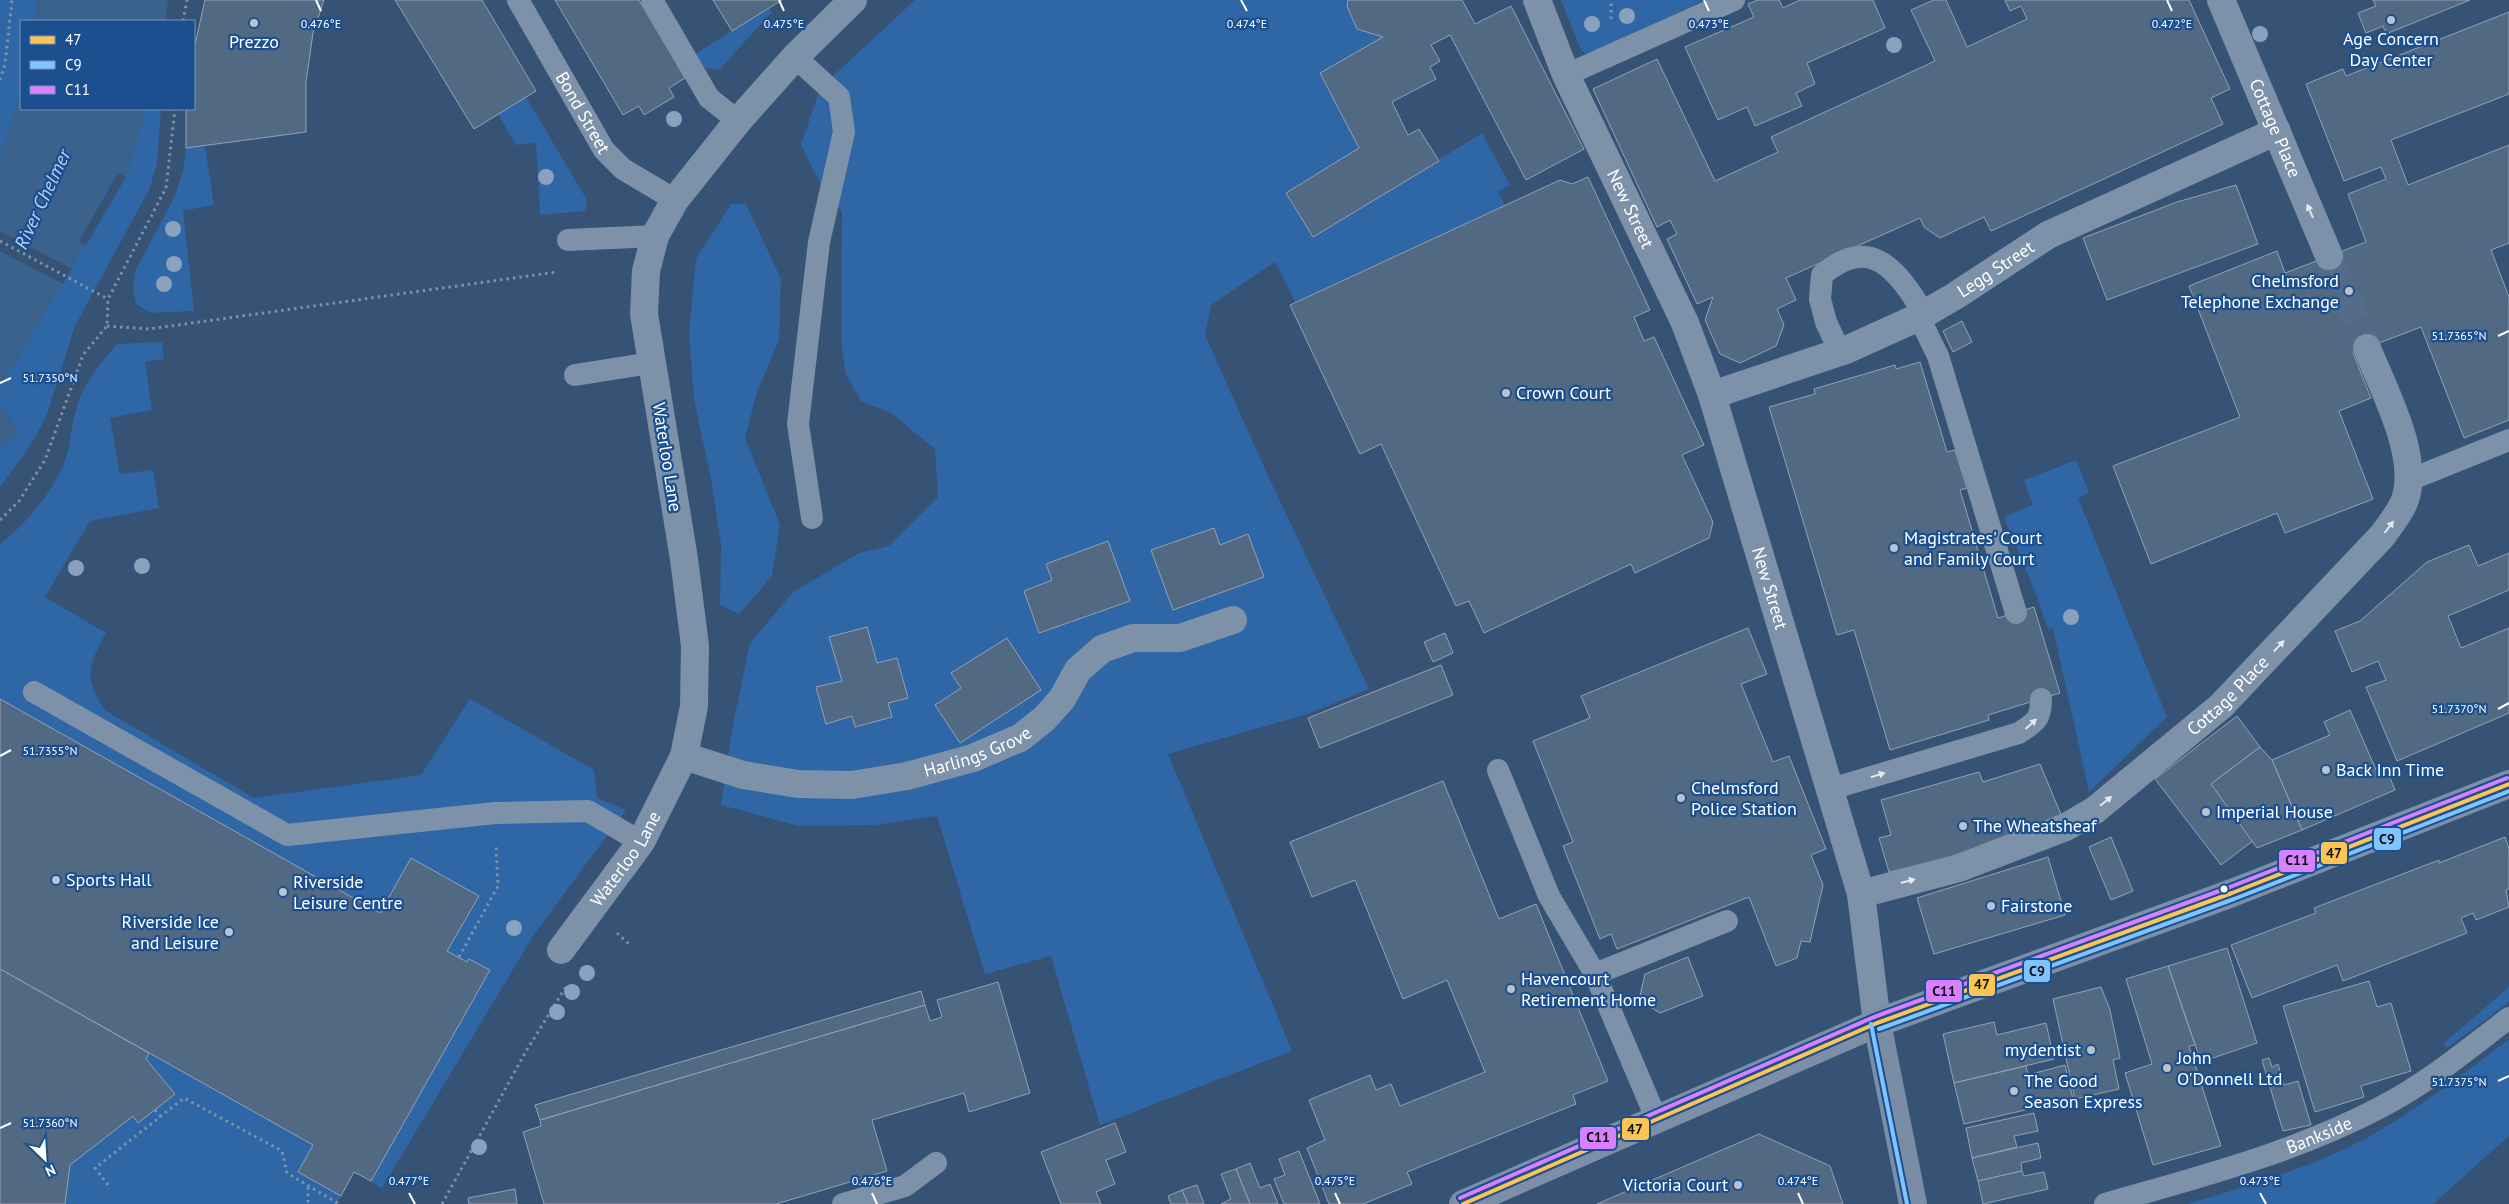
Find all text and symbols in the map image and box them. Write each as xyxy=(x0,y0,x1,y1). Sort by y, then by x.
marker: Age Concern Day Center xyxy=(2385,14,2397,26)
text: 0.476°E xyxy=(301,16,341,31)
text: 0.475°E xyxy=(764,16,804,31)
text: 0.474°E xyxy=(1227,16,1267,31)
text: 0.473°E xyxy=(1689,16,1729,31)
text: 0.472°E xyxy=(2152,16,2192,31)
marker: Prezzo xyxy=(248,17,260,29)
legend xyxy=(20,20,195,110)
place label: Age Concern Day Center xyxy=(2343,27,2439,71)
text: 47 xyxy=(65,30,81,49)
place label: Prezzo xyxy=(229,30,279,53)
text: C9 xyxy=(65,55,82,74)
street label: Bond Street xyxy=(551,68,616,158)
street label: Cottage Place xyxy=(2244,75,2307,181)
text: C11 xyxy=(65,80,90,99)
water label: River Chelmer xyxy=(8,144,76,253)
street label: New Street xyxy=(1602,166,1659,252)
one-way arrow xyxy=(2306,204,2314,218)
street label: Legg Street xyxy=(1953,235,2038,302)
place label: Chelmsford Telephone Exchange xyxy=(2181,269,2339,313)
marker: Chelmsford Telephone Exchange xyxy=(2343,285,2355,297)
text: 51.7365°N xyxy=(2432,328,2486,343)
text: 51.7350°N xyxy=(23,370,77,385)
place label: Crown Court xyxy=(1516,381,1611,404)
marker: Crown Court xyxy=(1500,387,1512,399)
street label: Waterloo Lane xyxy=(647,401,687,513)
one-way arrow xyxy=(2384,520,2394,534)
place label: Magistrates' Court and Family Court xyxy=(1904,526,2042,570)
marker: Magistrates' Court and Family Court xyxy=(1888,542,1900,554)
street label: New Street xyxy=(1747,544,1793,632)
one-way arrow xyxy=(2273,640,2285,652)
street label: Cottage Place xyxy=(2182,651,2273,740)
text: 51.7370°N xyxy=(2432,701,2486,716)
one-way arrow xyxy=(2025,718,2038,729)
street label: Harlings Grove xyxy=(921,721,1036,782)
text: 51.7355°N xyxy=(23,743,77,758)
place label: Back Inn Time xyxy=(2336,758,2444,781)
marker: Back Inn Time xyxy=(2320,764,2332,776)
one-way arrow xyxy=(1871,770,1886,778)
place label: Chelmsford Police Station xyxy=(1691,776,1797,820)
marker: Chelmsford Police Station xyxy=(1675,792,1687,804)
one-way arrow xyxy=(2100,795,2113,806)
place label: Imperial House xyxy=(2216,800,2333,823)
marker: Imperial House xyxy=(2200,806,2212,818)
street label: Waterloo Lane xyxy=(585,807,666,911)
place label: The Wheatsheaf xyxy=(1973,814,2098,837)
marker: The Wheatsheaf xyxy=(1957,820,1969,832)
line badge: C9 xyxy=(2373,827,2402,851)
text: C9 xyxy=(2379,830,2395,848)
line badge: 47 xyxy=(2320,841,2348,865)
text: 47 xyxy=(2326,844,2342,862)
line badge: C11 xyxy=(2278,849,2316,873)
text: C11 xyxy=(2285,851,2309,869)
place label: Sports Hall xyxy=(66,868,152,891)
place label: Riverside Leisure Centre xyxy=(293,870,403,914)
marker: Sports Hall xyxy=(50,874,62,886)
one-way arrow xyxy=(1901,877,1916,885)
unlabelled marker xyxy=(2219,884,2229,894)
marker: Riverside Leisure Centre xyxy=(277,886,289,898)
place label: Fairstone xyxy=(2001,894,2072,917)
marker: Fairstone xyxy=(1985,900,1997,912)
place label: Riverside Ice and Leisure xyxy=(122,910,219,954)
marker: Riverside Ice and Leisure xyxy=(223,926,235,938)
line badge: C9 xyxy=(2023,959,2051,983)
text: C9 xyxy=(2029,962,2045,980)
place label: Havencourt Retirement Home xyxy=(1521,967,1656,1011)
line badge: 47 xyxy=(1968,973,1996,997)
text: 47 xyxy=(1974,975,1990,993)
line badge: C11 xyxy=(1925,979,1963,1003)
text: C11 xyxy=(1932,982,1956,1000)
marker: Havencourt Retirement Home xyxy=(1505,983,1517,995)
place label: mydentist xyxy=(2005,1038,2081,1061)
marker: mydentist xyxy=(2085,1044,2097,1056)
place label: John O'Donnell Ltd xyxy=(2176,1046,2282,1090)
marker: John O'Donnell Ltd xyxy=(2161,1062,2173,1074)
place label: The Good Season Express xyxy=(2024,1069,2143,1113)
text: 51.7375°N xyxy=(2432,1074,2486,1089)
marker: The Good Season Express xyxy=(2008,1085,2020,1097)
street label: Bankside xyxy=(2283,1111,2356,1159)
text: 51.7360°N xyxy=(23,1115,77,1130)
line badge: 47 xyxy=(1621,1117,1650,1141)
text: 47 xyxy=(1627,1120,1643,1138)
line badge: C11 xyxy=(1579,1126,1617,1150)
text: C11 xyxy=(1586,1128,1610,1146)
north arrow xyxy=(20,1134,70,1184)
text: N xyxy=(43,1161,58,1181)
text: 0.477°E xyxy=(389,1173,429,1188)
text: 0.476°E xyxy=(852,1173,892,1188)
text: 0.475°E xyxy=(1315,1173,1355,1188)
place label: Victoria Court xyxy=(1622,1173,1728,1196)
text: 0.474°E xyxy=(1778,1173,1818,1188)
text: 0.473°E xyxy=(2240,1173,2280,1188)
marker: Victoria Court xyxy=(1732,1179,1744,1191)

